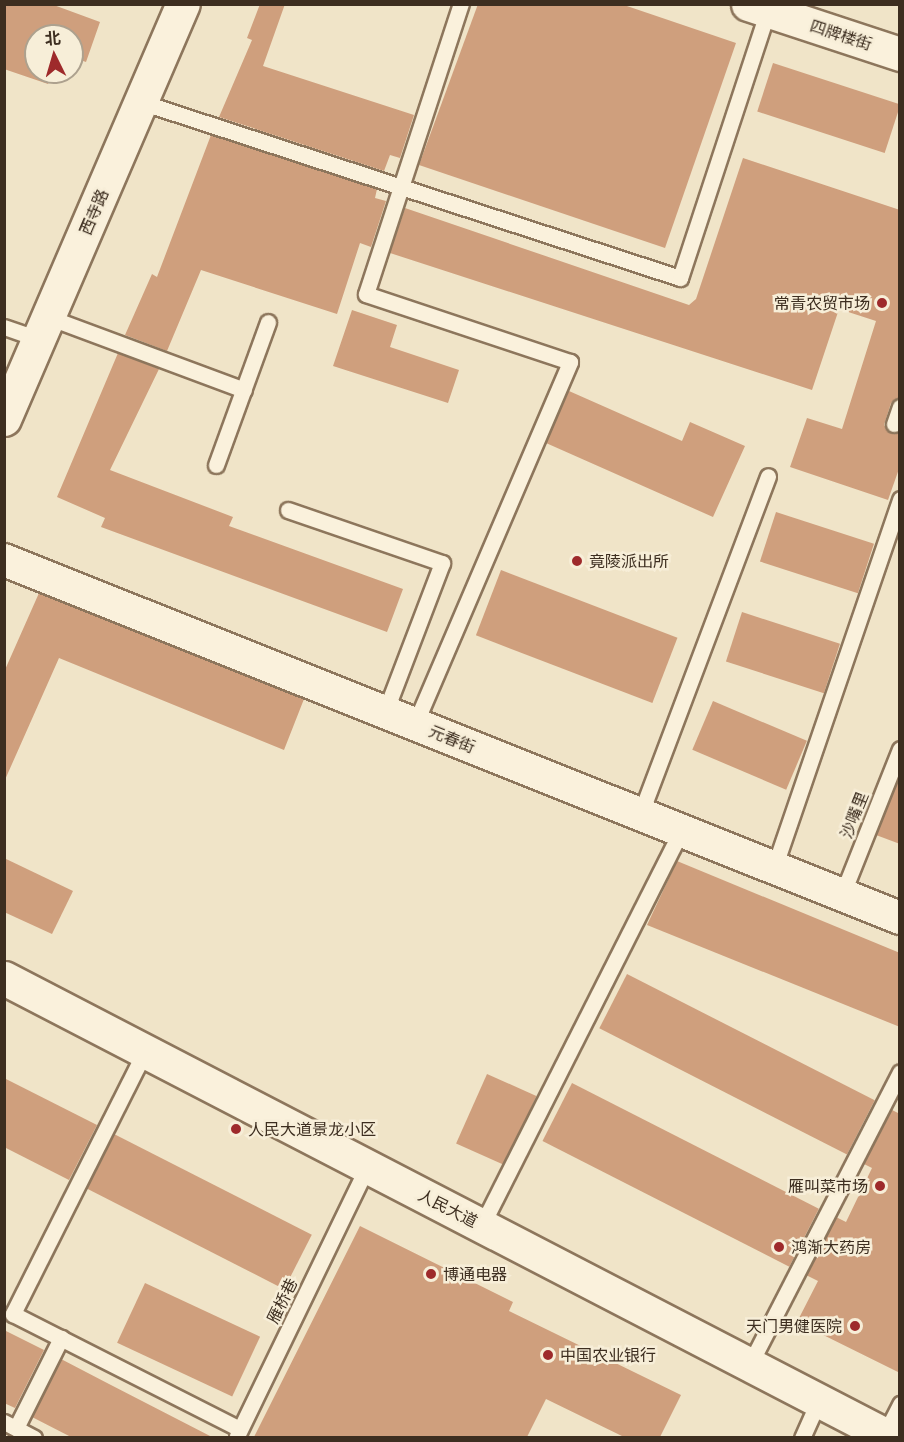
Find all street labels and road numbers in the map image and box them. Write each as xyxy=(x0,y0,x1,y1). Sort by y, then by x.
street label: 四牌楼街 xyxy=(808,16,874,54)
street label: 西寺路 xyxy=(76,186,112,238)
street label: 元春街 xyxy=(426,721,478,757)
street label: 沙嘴里 xyxy=(836,789,872,841)
street label: 人民大道 xyxy=(415,1185,481,1231)
street label: 雁桥巷 xyxy=(263,1275,301,1327)

